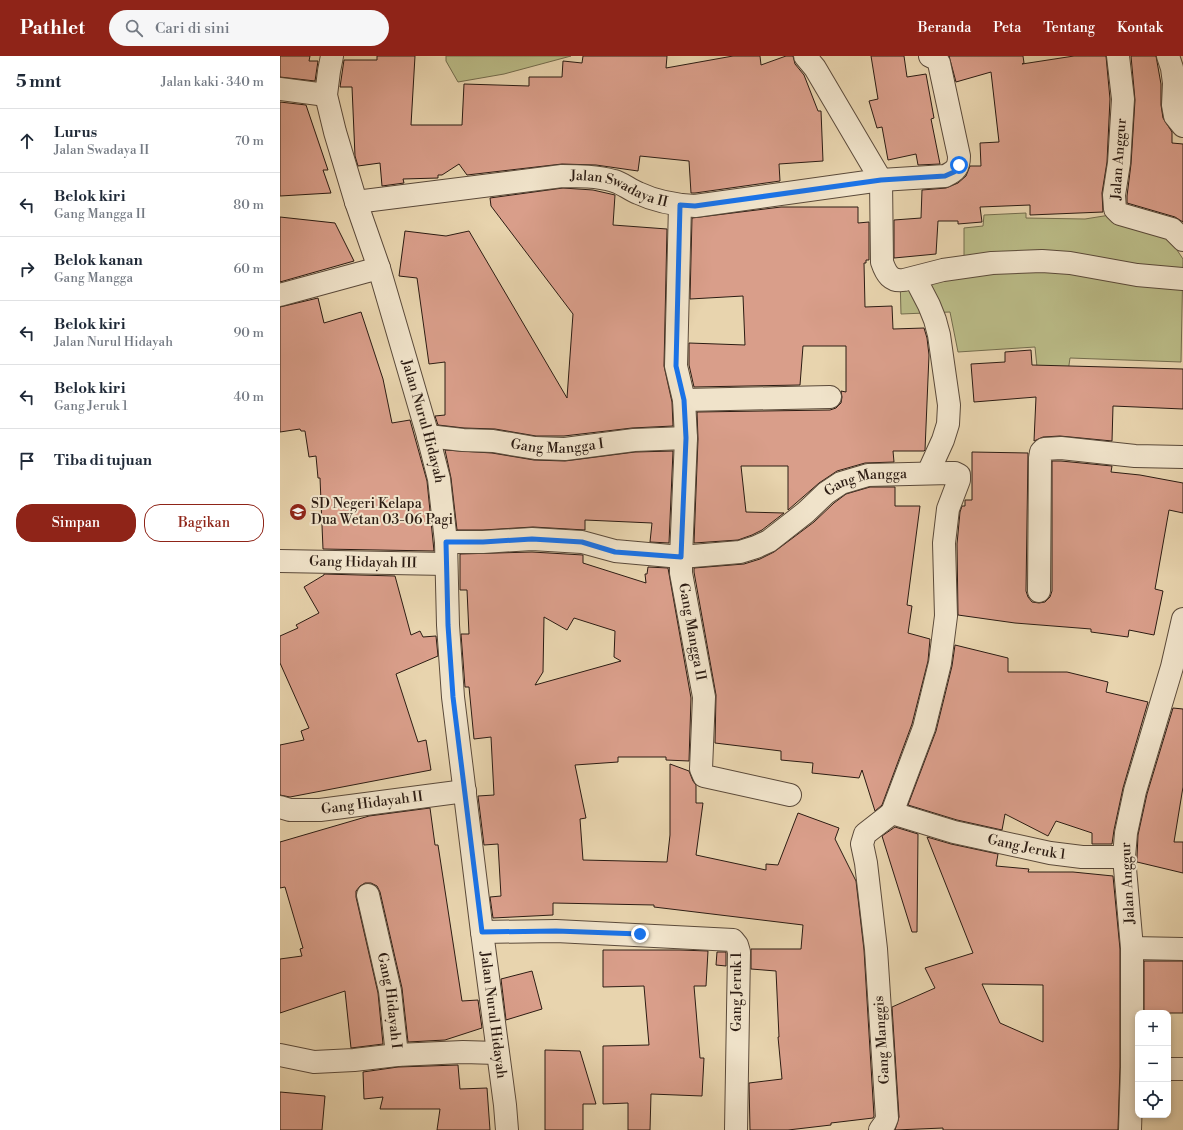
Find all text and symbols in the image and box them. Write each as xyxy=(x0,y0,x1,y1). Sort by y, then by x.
search box xyxy=(109,10,389,46)
text: Pathlet xyxy=(20,16,85,40)
icon: search xyxy=(123,17,145,39)
text: Cari di sini xyxy=(155,19,230,38)
text: Beranda xyxy=(918,19,971,37)
text: Peta xyxy=(993,19,1021,37)
text: Tentang xyxy=(1043,19,1095,37)
text: Kontak xyxy=(1117,19,1163,37)
text: 5 mnt xyxy=(16,71,61,93)
text: Jalan kaki · 340 m xyxy=(161,74,264,90)
street label: Jalan Anggur xyxy=(1107,117,1131,202)
text: Lurus xyxy=(54,123,97,142)
icon: ahead xyxy=(16,130,38,152)
text: 70 m xyxy=(235,133,264,149)
text: Jalan Swadaya II xyxy=(54,142,149,158)
route start xyxy=(950,156,968,174)
street label: Jalan Swadaya II xyxy=(569,167,670,212)
text: Belok kiri xyxy=(54,187,125,206)
icon: left xyxy=(16,194,38,216)
text: 80 m xyxy=(233,197,264,213)
text: Gang Mangga II xyxy=(54,206,146,222)
text: Belok kanan xyxy=(54,251,143,270)
icon: right xyxy=(16,258,38,280)
text: 60 m xyxy=(233,261,264,277)
text: Gang Mangga xyxy=(54,270,133,286)
text: Belok kiri xyxy=(54,315,125,334)
icon: left xyxy=(16,322,38,344)
text: 90 m xyxy=(233,325,264,341)
text: Jalan Nurul Hidayah xyxy=(54,334,173,350)
street label: Jalan Nurul Hidayah xyxy=(397,356,448,485)
text: Belok kiri xyxy=(54,379,125,398)
icon: left xyxy=(16,386,38,408)
text: 40 m xyxy=(234,389,264,405)
text: Gang Jeruk 1 xyxy=(54,398,128,414)
street label: Gang Mangga I xyxy=(509,435,605,458)
icon: arrive xyxy=(16,450,38,472)
text: Tiba di tujuan xyxy=(54,451,152,470)
street label: Gang Mangga xyxy=(821,465,908,501)
place label: SD Negeri Kelapa Dua Wetan 03-06 Pagi xyxy=(311,495,454,529)
school or university icon: SD Negeri Kelapa Dua Wetan 03-06 Pagi xyxy=(288,502,308,522)
button: Simpan xyxy=(16,504,136,542)
button: Bagikan xyxy=(144,504,264,542)
street label: Gang Hidayah III xyxy=(309,553,418,572)
street label: Gang Mangga II xyxy=(674,582,710,683)
street label: Gang Hidayah II xyxy=(320,788,425,819)
street label: Gang Jeruk 1 xyxy=(986,831,1067,864)
street label: Jalan Anggur xyxy=(1117,842,1139,925)
route end xyxy=(631,925,649,943)
street label: Jalan Nurul Hidayah xyxy=(476,949,510,1080)
street label: Gang Hidayah I xyxy=(373,951,405,1050)
street label: Gang Jeruk 1 xyxy=(728,952,746,1032)
street label: Gang Manggis xyxy=(870,995,894,1085)
map controls xyxy=(1135,1010,1171,1118)
button: + xyxy=(1135,1010,1171,1046)
button: − xyxy=(1135,1046,1171,1082)
button: locate xyxy=(1135,1082,1171,1118)

